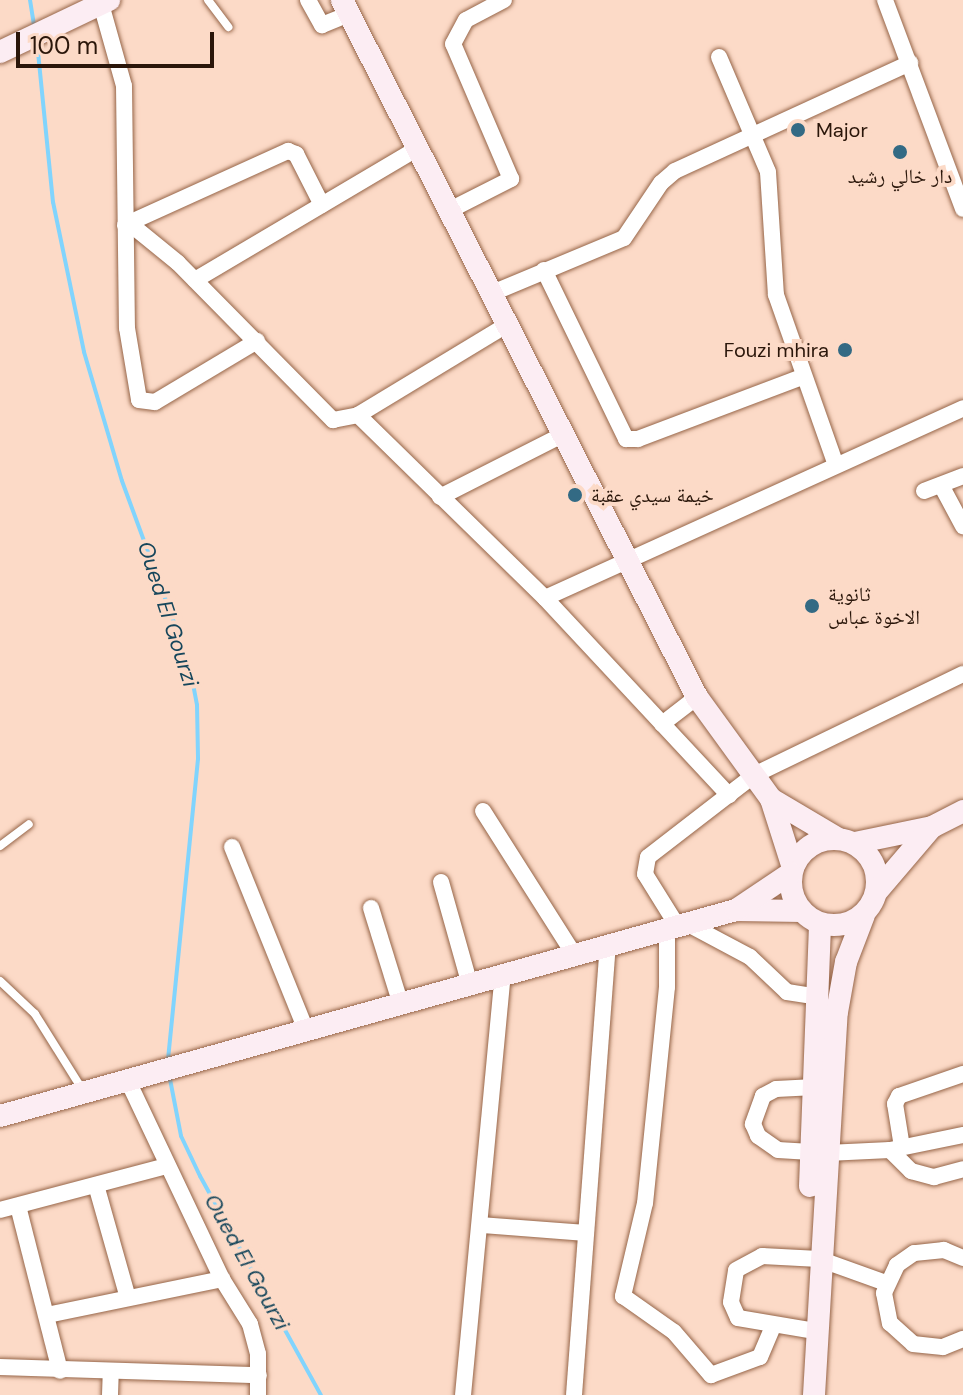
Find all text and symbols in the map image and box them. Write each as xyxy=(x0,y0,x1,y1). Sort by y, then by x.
scale bar xyxy=(20,16,218,66)
text: 100 m xyxy=(30,30,98,61)
place label: Major xyxy=(816,118,868,142)
marker: Major xyxy=(787,119,809,141)
marker: دار خالي رشيد xyxy=(891,143,909,161)
place label: دار خالي رشيد xyxy=(848,164,952,188)
place label: Fouzi mhira xyxy=(724,338,829,362)
marker: Fouzi mhira xyxy=(836,341,854,359)
place label: خيمة سيدي عقبة xyxy=(591,483,714,507)
marker: خيمة سيدي عقبة xyxy=(566,486,584,504)
water label: Oued El Gourzi xyxy=(132,538,204,690)
place label: ثانوية الاخوة عباس xyxy=(828,582,920,629)
marker: ثانوية الاخوة عباس xyxy=(803,597,821,615)
water label: Oued El Gourzi xyxy=(199,1189,295,1335)

